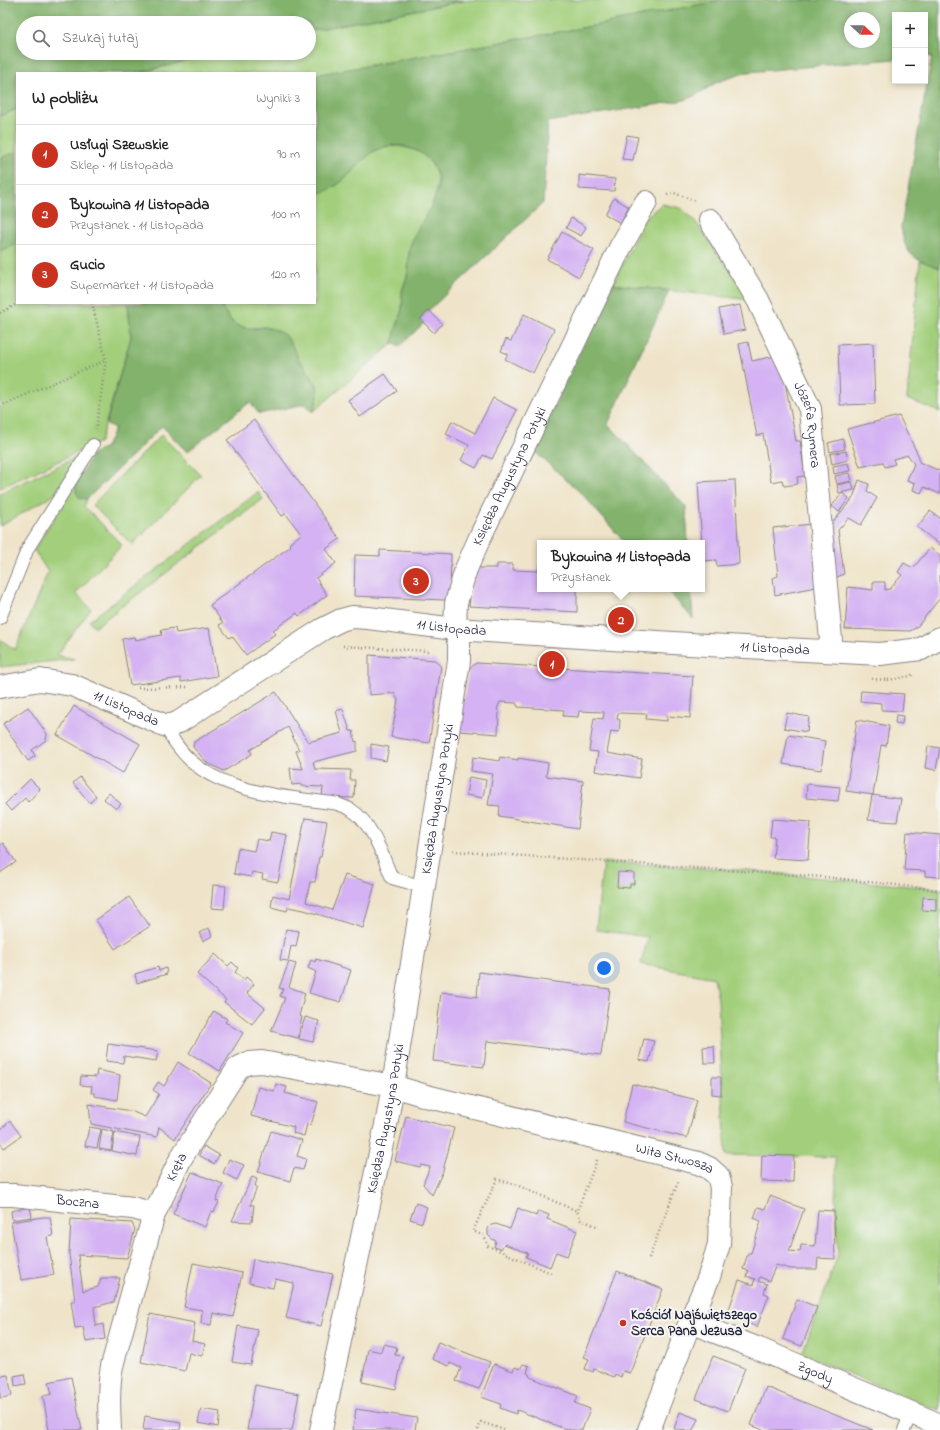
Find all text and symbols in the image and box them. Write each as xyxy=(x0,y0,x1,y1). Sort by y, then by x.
north arrow xyxy=(844,12,880,48)
map controls xyxy=(892,12,928,84)
button: + xyxy=(892,12,928,48)
search box xyxy=(16,16,316,60)
icon: search xyxy=(30,27,52,49)
text: Szukaj tutaj xyxy=(62,27,138,49)
button: − xyxy=(892,48,928,84)
text: W pobliżu xyxy=(32,86,98,111)
text: Wyniki: 3 xyxy=(256,89,300,108)
text: Usługi Szewskie xyxy=(70,134,168,156)
text: 1 xyxy=(43,145,47,164)
text: 90 m xyxy=(277,145,300,164)
text: Sklep · 11 Listopada xyxy=(70,156,173,175)
text: Bykowina 11 Listopada xyxy=(70,194,209,216)
text: 2 xyxy=(42,205,48,224)
text: 100 m xyxy=(271,205,300,224)
text: Przystanek · 11 Listopada xyxy=(70,216,203,235)
text: Gucio xyxy=(70,254,105,276)
text: 3 xyxy=(42,265,48,284)
text: 120 m xyxy=(270,265,300,284)
text: Supermarket · 11 Listopada xyxy=(70,276,214,295)
street label: Józefa Rymera xyxy=(788,378,826,469)
street label: Księdza Augustyna Potyki xyxy=(467,403,552,549)
popup xyxy=(537,540,705,592)
text: Bykowina 11 Listopada xyxy=(551,546,691,568)
pin: 3 xyxy=(403,566,429,596)
text: Przystanek xyxy=(551,568,611,587)
pin: 2 xyxy=(608,605,634,635)
street label: 11 Listopada xyxy=(415,614,487,641)
street label: 11 Listopada xyxy=(739,636,810,661)
pin: 1 xyxy=(539,649,565,679)
street label: 11 Listopada xyxy=(90,685,162,732)
street label: Księdza Augustyna Potyki xyxy=(416,722,460,876)
your location xyxy=(594,958,614,978)
street label: Księdza Augustyna Potyki xyxy=(361,1042,410,1195)
street label: Wita Stwosza xyxy=(634,1138,719,1179)
street label: Kręta xyxy=(161,1148,192,1185)
street label: Boczna xyxy=(54,1189,100,1215)
place label: Kościół Najświętszego Serca Pana Jezusa xyxy=(631,1305,757,1342)
marker: Kościół Najświętszego Serca Pana Jezusa xyxy=(618,1318,628,1328)
street label: Zgody xyxy=(794,1356,837,1390)

